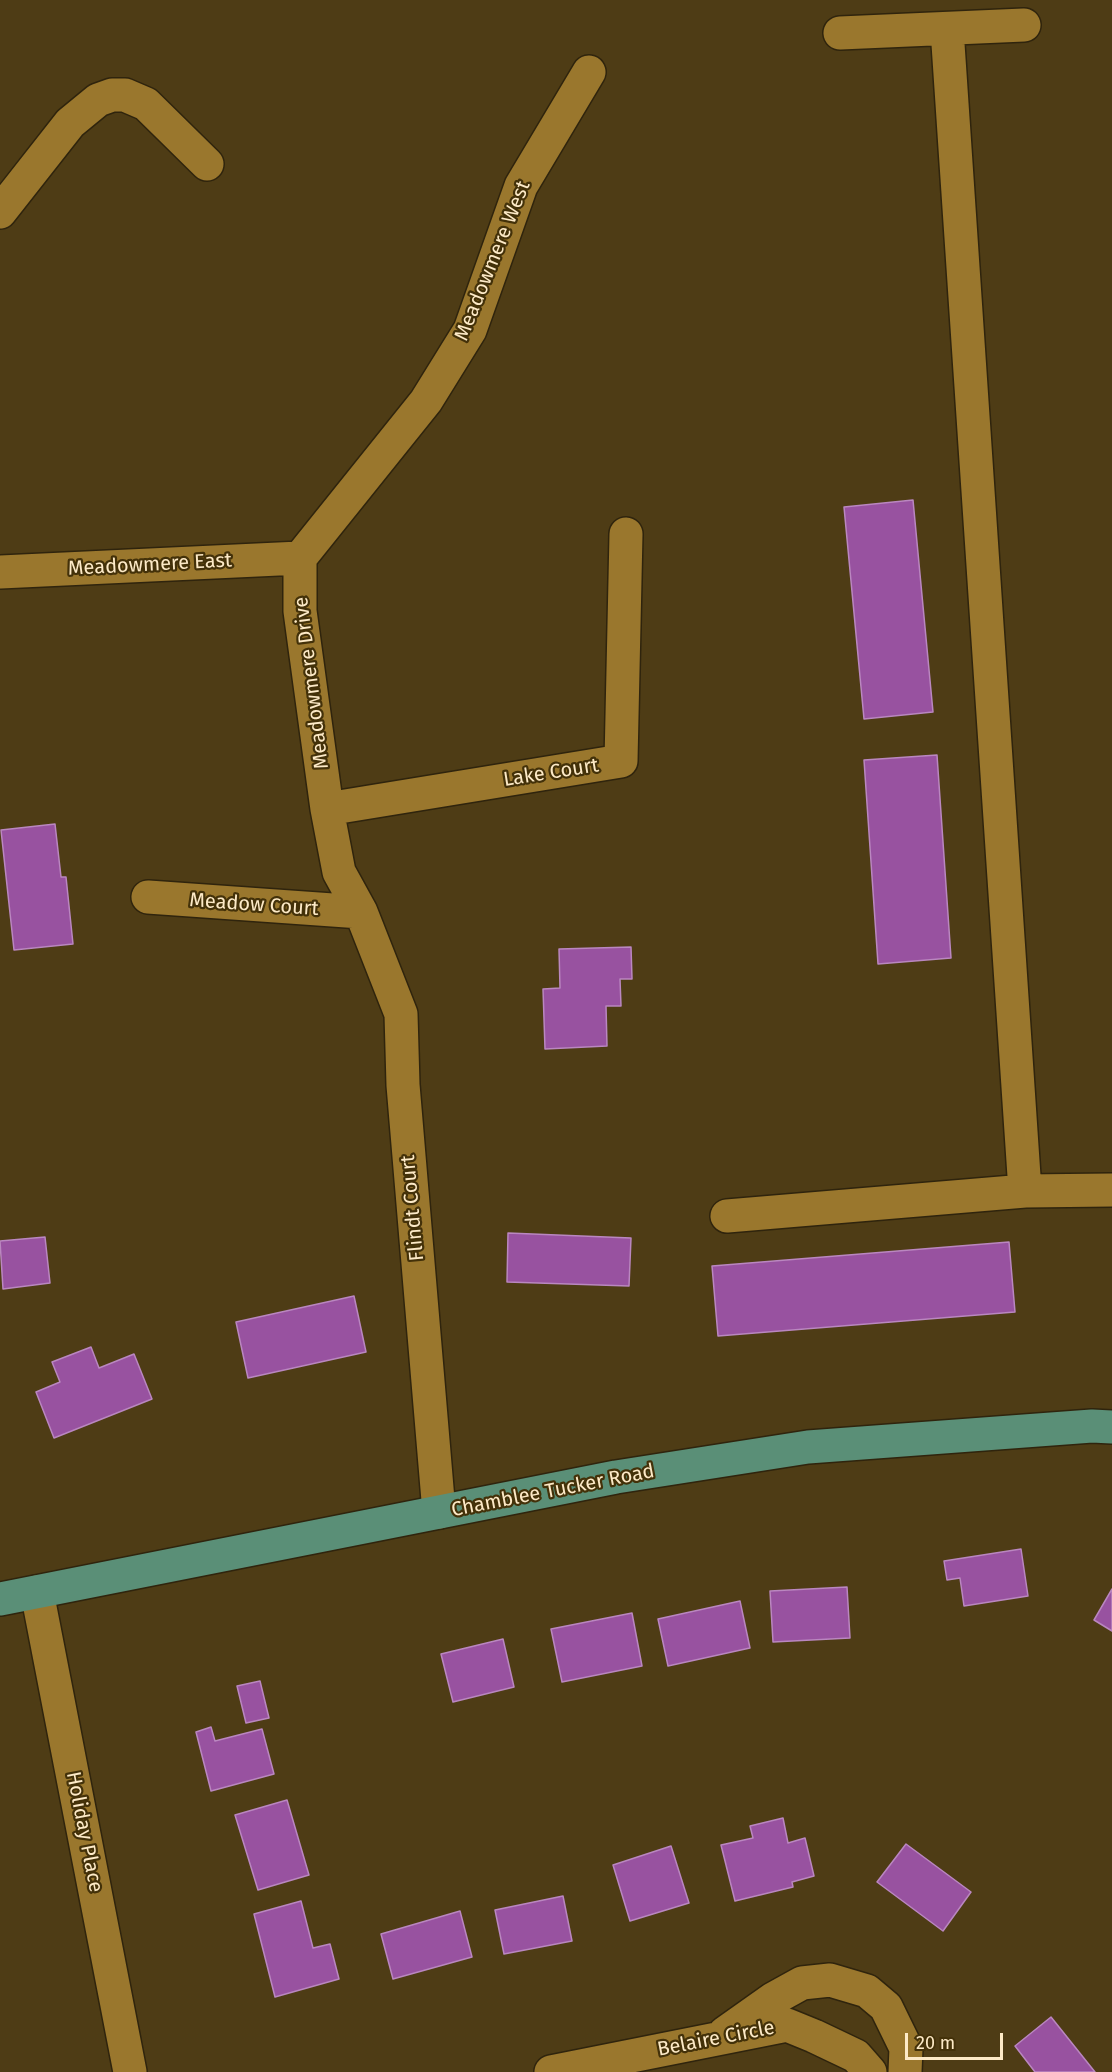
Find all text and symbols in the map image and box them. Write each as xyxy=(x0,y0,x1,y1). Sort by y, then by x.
street label: Meadowmere West xyxy=(450,178,536,344)
street label: Meadowmere East xyxy=(67,549,233,581)
street label: Meadowmere Drive xyxy=(290,595,334,771)
street label: Lake Court xyxy=(502,754,600,792)
street label: Meadow Court xyxy=(189,889,319,921)
street label: Flindt Court xyxy=(396,1154,430,1262)
street label: Chamblee Tucker Road xyxy=(449,1460,657,1522)
street label: Holiday Place xyxy=(61,1770,107,1894)
street label: Belaire Circle xyxy=(655,2016,777,2062)
scale bar xyxy=(908,2021,1006,2059)
text: 20 m xyxy=(916,2032,955,2054)

